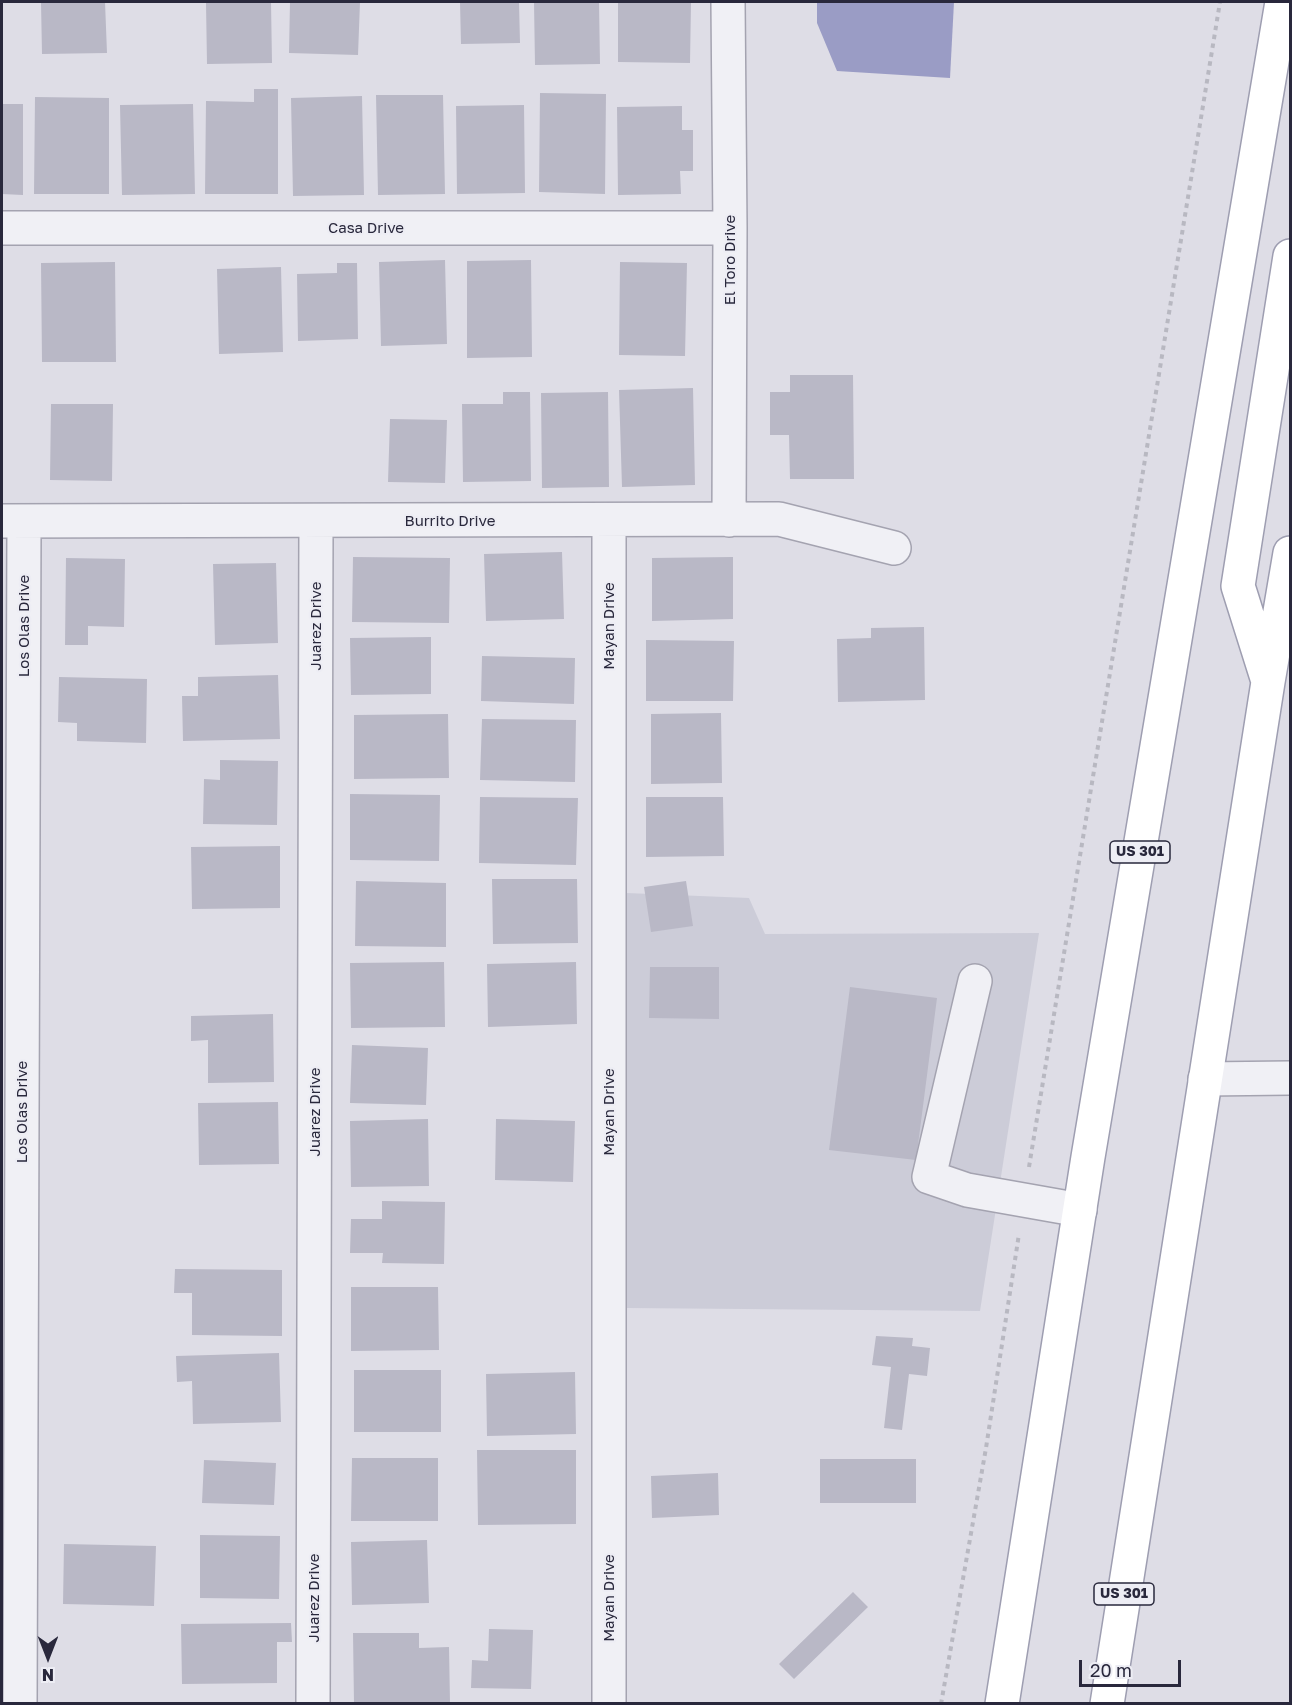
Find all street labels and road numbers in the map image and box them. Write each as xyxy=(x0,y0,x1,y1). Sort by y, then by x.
street label: El Toro Drive xyxy=(721,215,739,305)
street label: Casa Drive xyxy=(328,219,404,237)
street label: Burrito Drive xyxy=(405,512,495,530)
street label: Los Olas Drive xyxy=(15,575,33,677)
street label: Juarez Drive xyxy=(307,582,325,670)
street label: Mayan Drive xyxy=(600,582,618,670)
road number: US 301 xyxy=(1110,841,1170,863)
street label: Los Olas Drive xyxy=(13,1061,31,1163)
street label: Juarez Drive xyxy=(306,1068,324,1156)
street label: Mayan Drive xyxy=(600,1068,618,1156)
street label: Juarez Drive xyxy=(305,1554,323,1642)
street label: Mayan Drive xyxy=(600,1554,618,1642)
road number: US 301 xyxy=(1094,1583,1154,1605)

